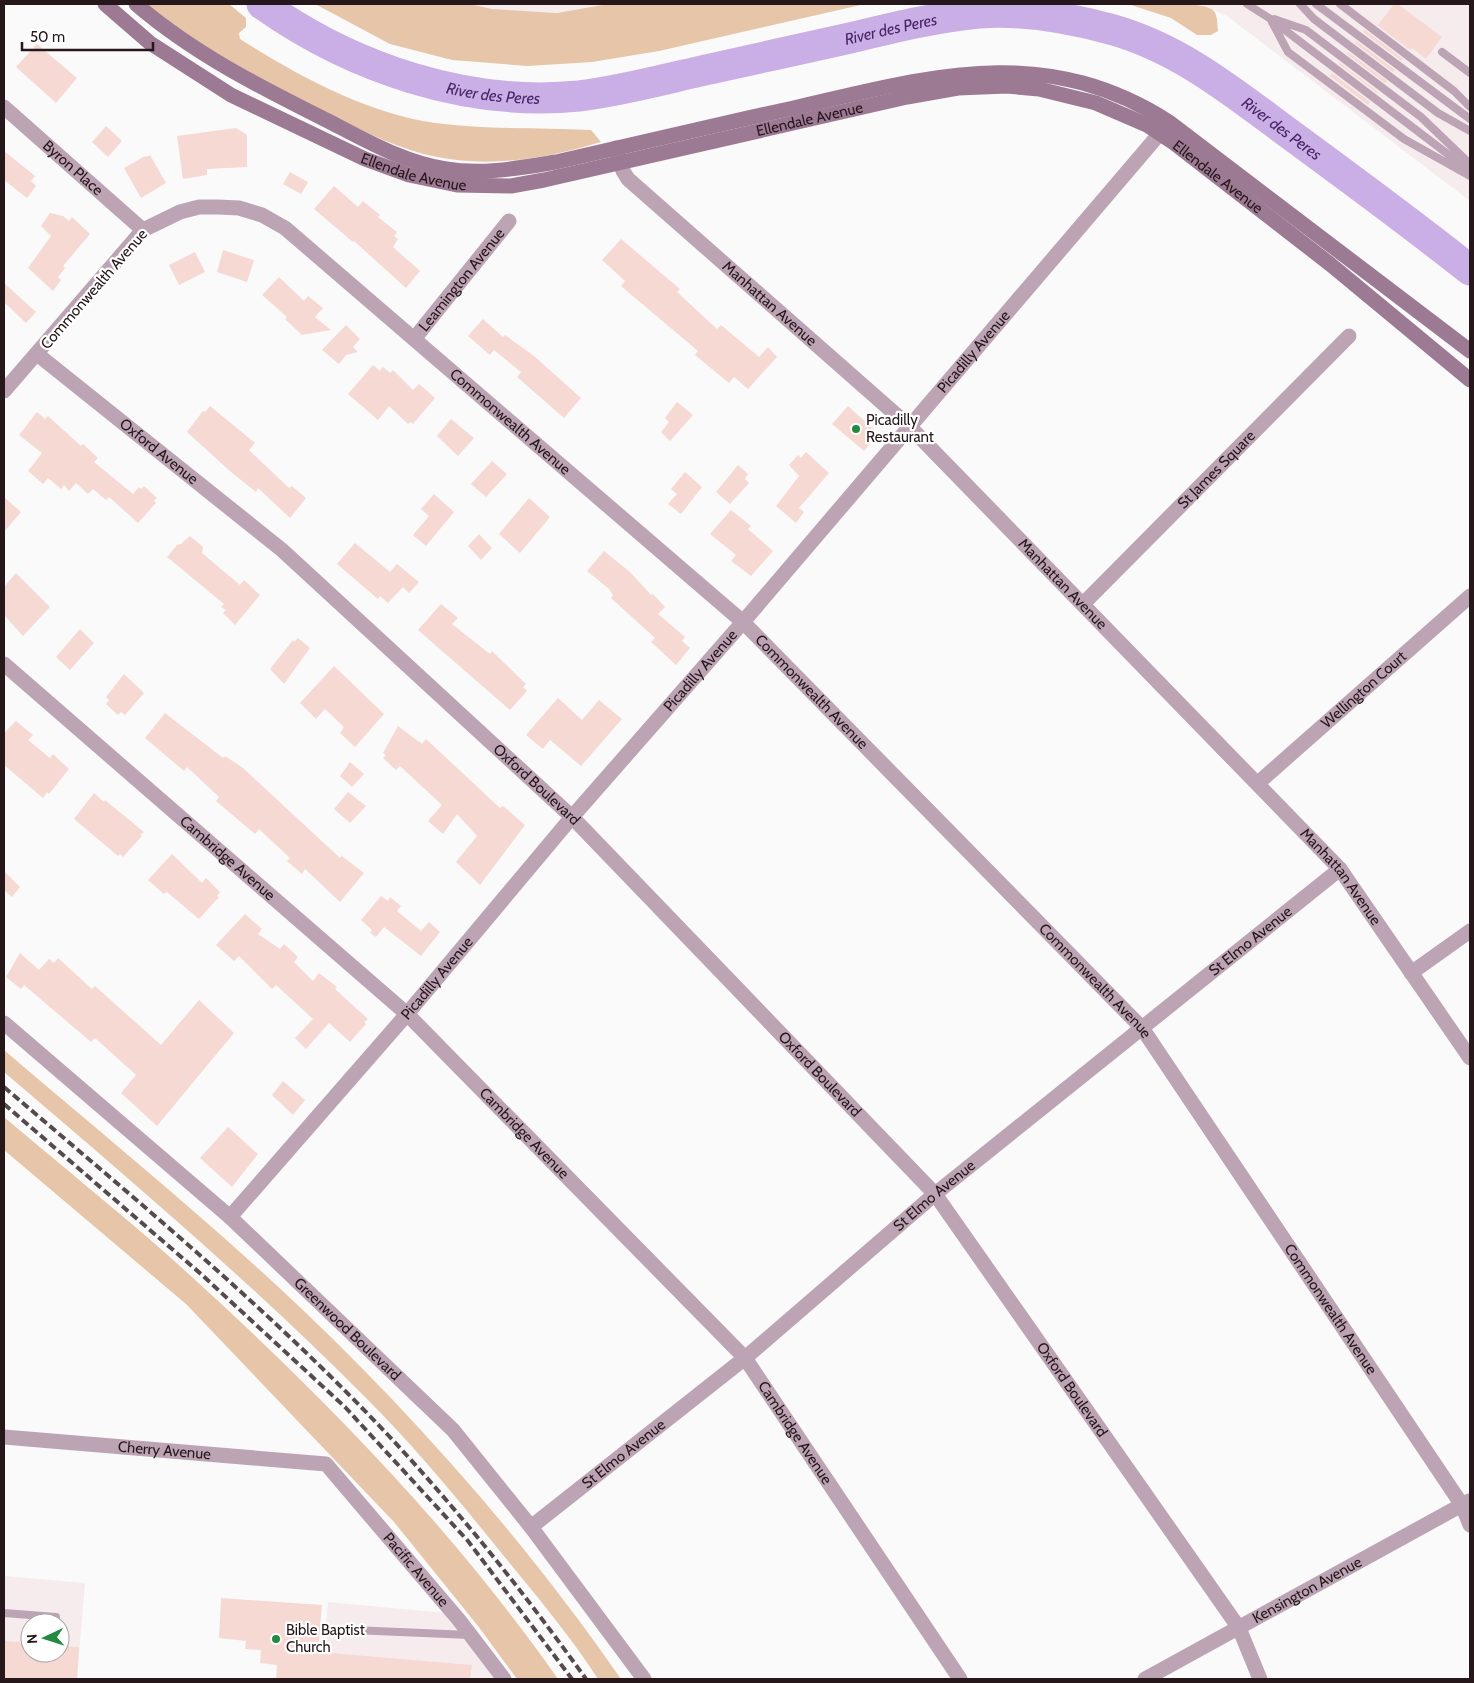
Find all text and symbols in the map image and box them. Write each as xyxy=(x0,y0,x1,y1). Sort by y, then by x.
water label: River des Peres xyxy=(843,10,939,49)
scale bar xyxy=(22,20,154,52)
text: 50 m xyxy=(30,28,65,46)
water label: River des Peres xyxy=(445,78,540,108)
water label: River des Peres xyxy=(1238,93,1325,164)
street label: Ellendale Avenue xyxy=(754,98,865,140)
street label: Ellendale Avenue xyxy=(1169,136,1267,218)
street label: Byron Place xyxy=(39,137,107,200)
street label: Ellendale Avenue xyxy=(358,149,467,194)
street label: Leamington Avenue xyxy=(415,224,509,335)
street label: Commonwealth Avenue xyxy=(37,225,151,353)
street label: Manhattan Avenue xyxy=(719,257,821,350)
street label: Picadilly Avenue xyxy=(933,306,1014,397)
street label: Commonwealth Avenue xyxy=(446,365,574,479)
place label: Picadilly Restaurant xyxy=(866,411,934,446)
street label: Oxford Avenue xyxy=(116,415,202,488)
marker: Picadilly Restaurant xyxy=(850,423,862,435)
street label: St James Square xyxy=(1174,427,1259,512)
street label: Manhattan Avenue xyxy=(1015,535,1111,633)
street label: Picadilly Avenue xyxy=(660,626,741,715)
street label: Commonwealth Avenue xyxy=(751,631,872,753)
street label: Wellington Court xyxy=(1318,647,1410,732)
street label: Oxford Boulevard xyxy=(490,740,584,829)
street label: Cambridge Avenue xyxy=(176,812,279,905)
street label: Manhattan Avenue xyxy=(1296,824,1385,929)
street label: St Elmo Avenue xyxy=(1205,902,1296,980)
street label: Commonwealth Avenue xyxy=(1035,920,1155,1042)
street label: Picadilly Avenue xyxy=(397,933,477,1023)
street label: Oxford Boulevard xyxy=(775,1028,865,1121)
street label: Cambridge Avenue xyxy=(476,1084,573,1183)
street label: St Elmo Avenue xyxy=(890,1156,979,1235)
street label: Commonwealth Avenue xyxy=(1280,1240,1381,1378)
street label: Greenwood Boulevard xyxy=(290,1274,404,1384)
street label: Oxford Boulevard xyxy=(1033,1339,1111,1440)
street label: Cambridge Avenue xyxy=(754,1378,836,1488)
street label: St Elmo Avenue xyxy=(578,1415,669,1492)
street label: Cherry Avenue xyxy=(117,1438,212,1463)
street label: Pacific Avenue xyxy=(380,1529,453,1611)
street label: Kensington Avenue xyxy=(1249,1553,1365,1627)
north arrow xyxy=(20,1613,70,1663)
place label: Bible Baptist Church xyxy=(286,1621,365,1656)
text: N xyxy=(23,1633,41,1644)
marker: Bible Baptist Church xyxy=(270,1633,282,1645)

